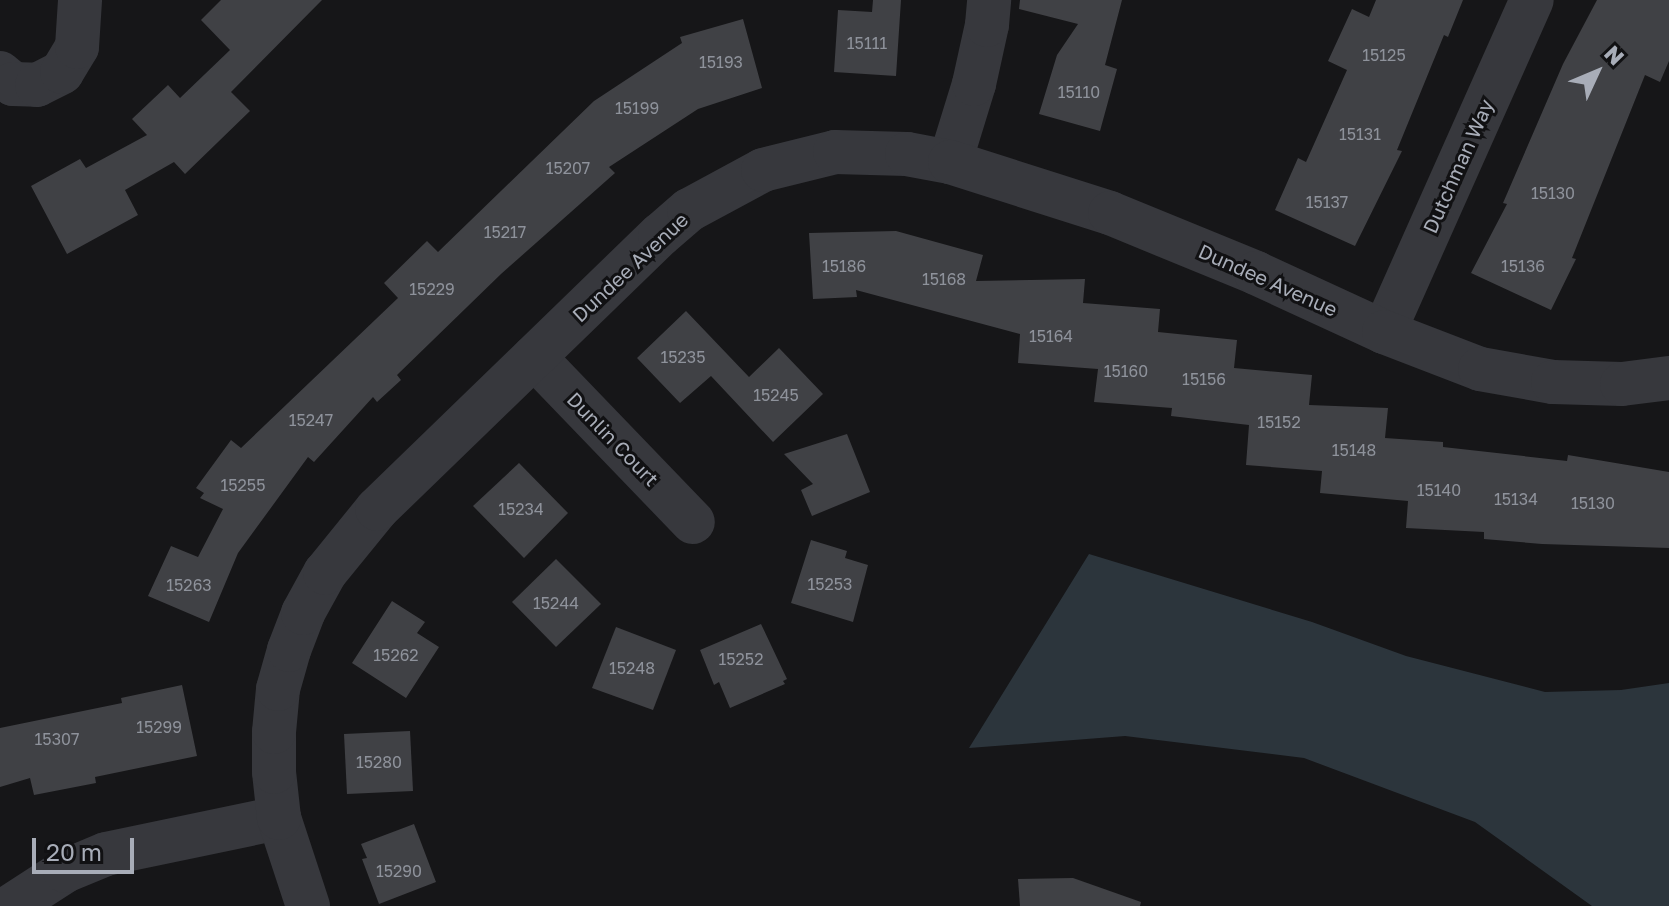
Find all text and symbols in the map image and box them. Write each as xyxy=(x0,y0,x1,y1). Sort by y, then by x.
north arrow xyxy=(1557,32,1637,112)
house number: 15111 xyxy=(847,33,887,53)
text: N xyxy=(1599,40,1630,70)
house number: 15125 xyxy=(1362,45,1406,65)
house number: 15193 xyxy=(699,52,743,72)
house number: 15110 xyxy=(1058,82,1100,102)
street label: Dutchman Way xyxy=(1418,95,1498,237)
house number: 15199 xyxy=(615,98,659,118)
house number: 15131 xyxy=(1339,124,1381,144)
house number: 15207 xyxy=(546,158,590,178)
house number: 15130 xyxy=(1531,183,1575,203)
house number: 15137 xyxy=(1306,192,1348,212)
street label: Dundee Avenue xyxy=(567,207,693,327)
house number: 15217 xyxy=(484,222,526,242)
street label: Dundee Avenue xyxy=(1195,239,1341,321)
house number: 15186 xyxy=(822,256,866,276)
house number: 15136 xyxy=(1501,256,1545,276)
house number: 15168 xyxy=(922,269,966,289)
house number: 15229 xyxy=(409,279,455,299)
house number: 15164 xyxy=(1029,326,1073,346)
house number: 15235 xyxy=(661,347,705,367)
house number: 15160 xyxy=(1104,361,1148,381)
house number: 15156 xyxy=(1182,369,1226,389)
house number: 15245 xyxy=(753,385,799,405)
street label: Dunlin Court xyxy=(562,387,664,491)
house number: 15247 xyxy=(289,410,333,430)
house number: 15152 xyxy=(1257,412,1301,432)
house number: 15148 xyxy=(1332,440,1376,460)
house number: 15255 xyxy=(221,475,265,495)
house number: 15140 xyxy=(1417,480,1461,500)
house number: 15134 xyxy=(1494,489,1538,509)
house number: 15130 xyxy=(1571,493,1615,513)
house number: 15234 xyxy=(498,499,544,519)
house number: 15253 xyxy=(808,574,852,594)
house number: 15263 xyxy=(166,575,212,595)
house number: 15244 xyxy=(533,593,579,613)
house number: 15262 xyxy=(373,645,419,665)
house number: 15252 xyxy=(719,649,763,669)
house number: 15248 xyxy=(609,658,655,678)
house number: 15299 xyxy=(136,717,182,737)
house number: 15307 xyxy=(35,729,79,749)
house number: 15280 xyxy=(356,752,402,772)
scale bar xyxy=(36,822,138,872)
text: 20 m xyxy=(46,837,102,866)
house number: 15290 xyxy=(376,861,422,881)

